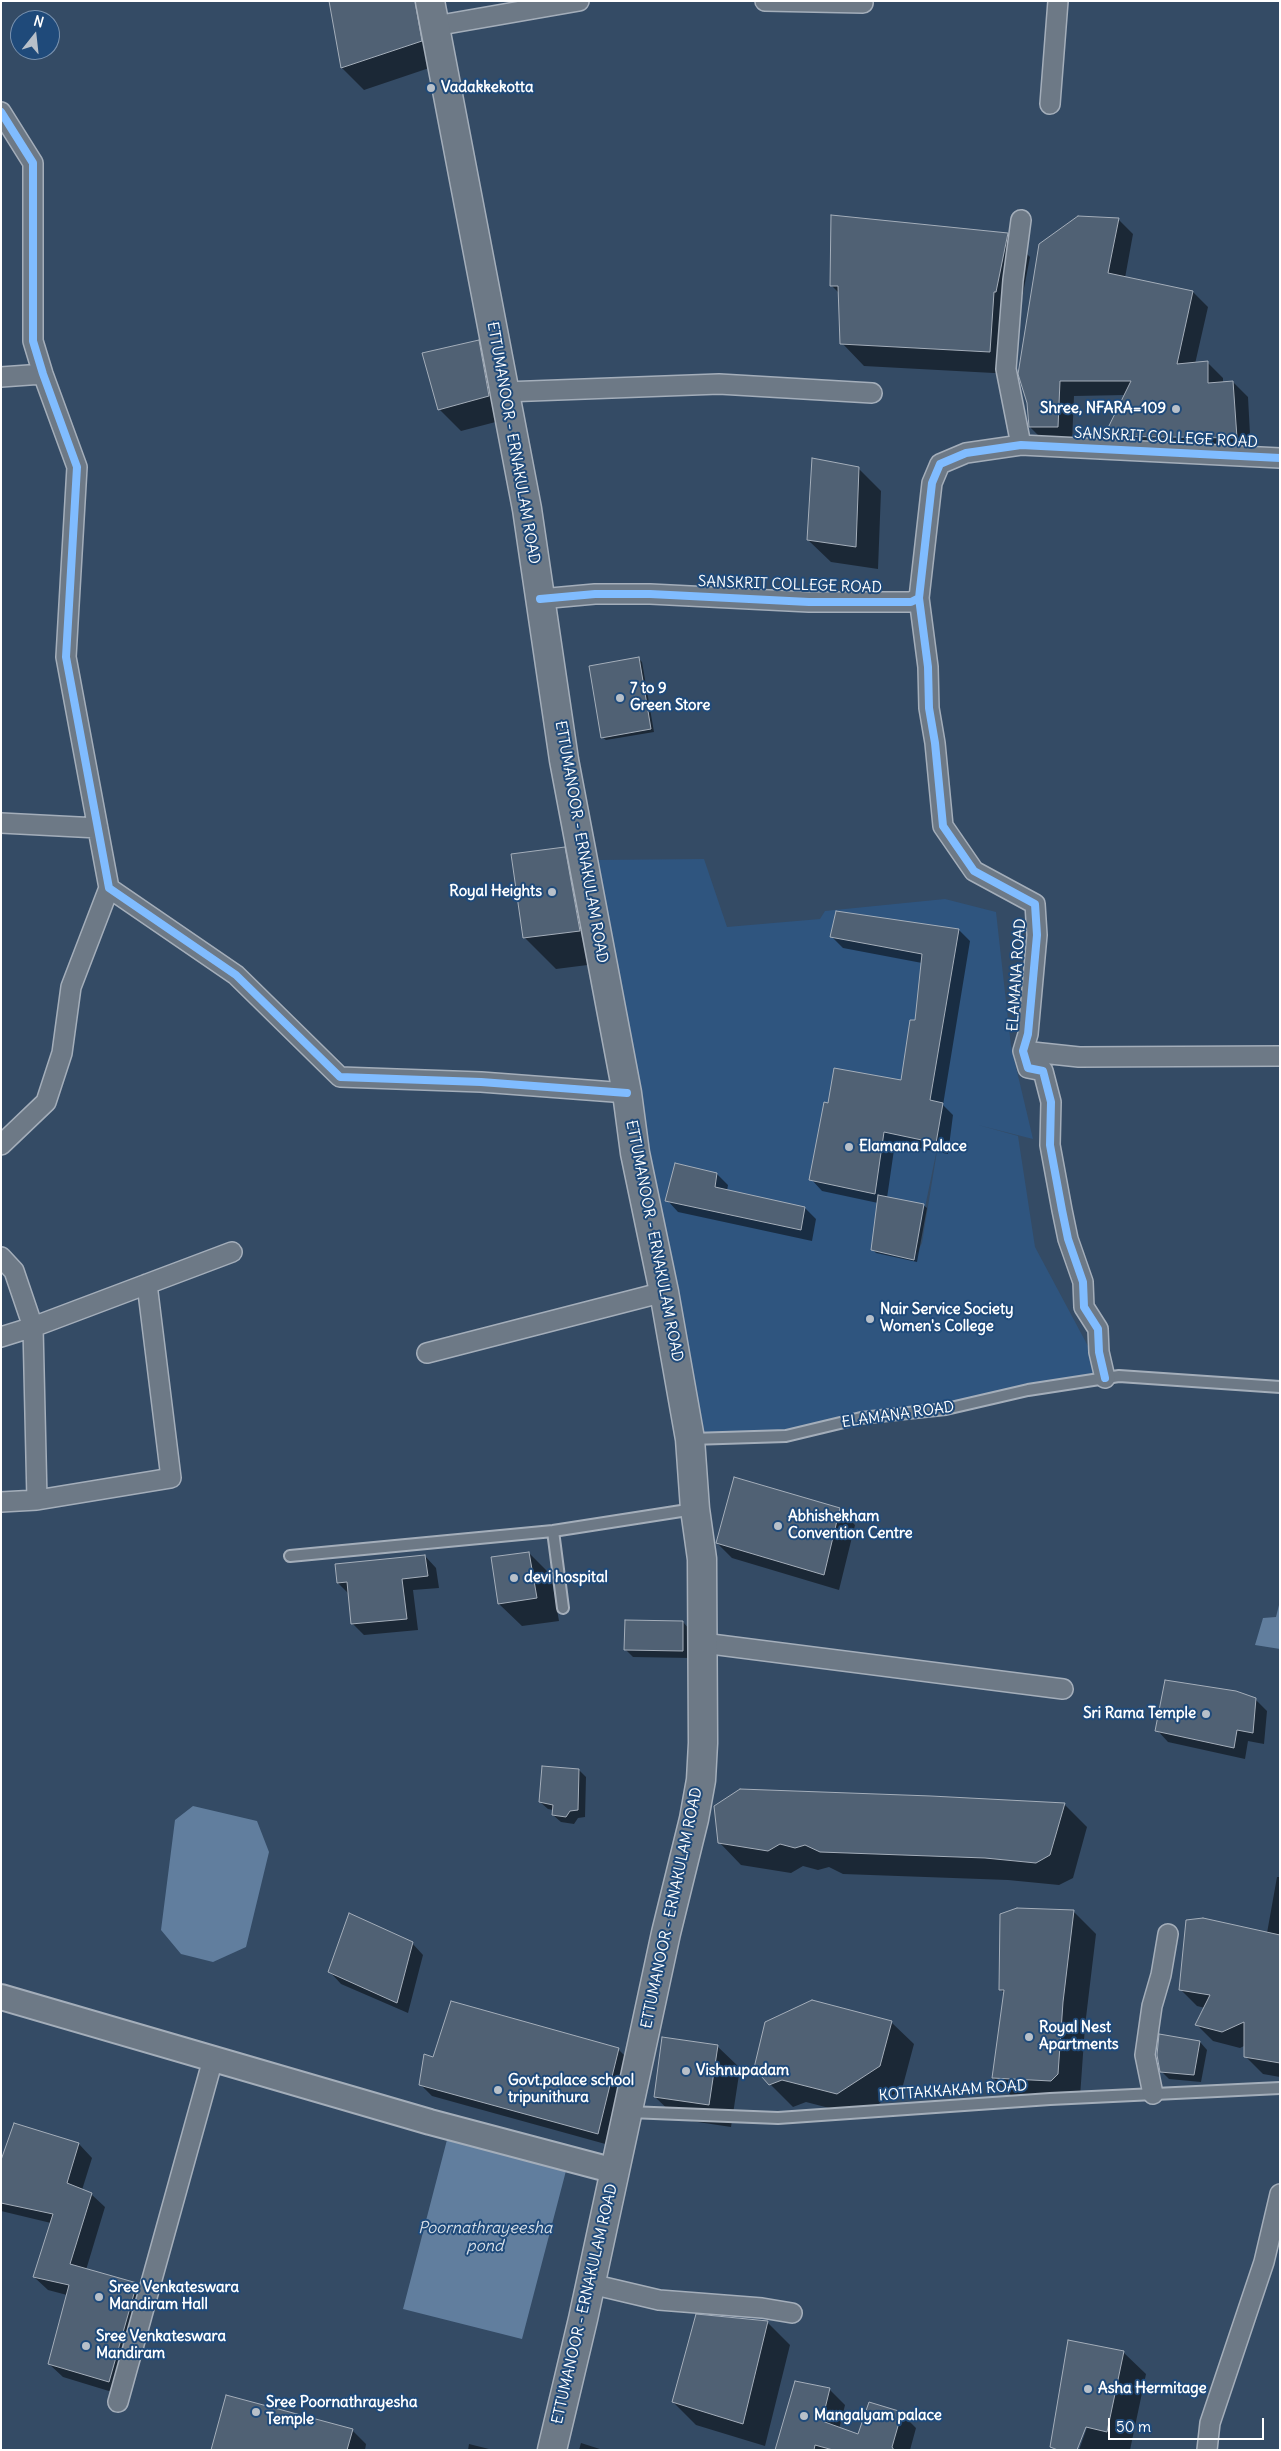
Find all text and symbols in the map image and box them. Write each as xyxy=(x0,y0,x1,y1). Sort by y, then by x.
north arrow xyxy=(10,10,60,60)
text: N xyxy=(32,12,46,32)
place label: Vadakkekotta xyxy=(441,79,533,97)
marker: Vadakkekotta xyxy=(425,82,437,94)
street label: ETTUMANOOR - ERNAKULAM ROAD xyxy=(483,320,543,566)
place label: Shree, NFARA=109 xyxy=(1040,400,1166,418)
marker: Shree, NFARA=109 xyxy=(1170,403,1182,415)
street label: SANSKRIT COLLEGE ROAD xyxy=(1074,424,1258,452)
street label: SANSKRIT COLLEGE ROAD xyxy=(698,573,882,597)
place label: 7 to 9 Green Store xyxy=(630,680,710,715)
marker: 7 to 9 Green Store xyxy=(614,692,626,704)
street label: ETTUMANOOR - ERNAKULAM ROAD xyxy=(551,719,611,965)
place label: Royal Heights xyxy=(449,883,542,901)
marker: Royal Heights xyxy=(546,886,558,898)
street label: ELAMANA ROAD xyxy=(1004,918,1030,1032)
street label: ETTUMANOOR - ERNAKULAM ROAD xyxy=(622,1119,686,1363)
place label: Elamana Palace xyxy=(859,1138,967,1156)
marker: Elamana Palace xyxy=(843,1141,855,1153)
place label: Nair Service Society Women's College xyxy=(880,1301,1013,1336)
marker: Nair Service Society Women's College xyxy=(864,1313,876,1325)
street label: ELAMANA ROAD xyxy=(841,1398,955,1432)
place label: Abhishekham Convention Centre xyxy=(788,1508,913,1543)
marker: Abhishekham Convention Centre xyxy=(772,1520,784,1532)
place label: devi hospital xyxy=(524,1569,608,1587)
marker: devi hospital xyxy=(508,1572,520,1584)
place label: Sri Rama Temple xyxy=(1083,1705,1196,1723)
marker: Sri Rama Temple xyxy=(1200,1708,1212,1720)
street label: ETTUMANOOR - ERNAKULAM ROAD xyxy=(638,1786,706,2030)
place label: Royal Nest Apartments xyxy=(1039,2019,1119,2054)
marker: Royal Nest Apartments xyxy=(1023,2031,1035,2043)
place label: Vishnupadam xyxy=(696,2062,789,2080)
marker: Vishnupadam xyxy=(680,2065,692,2077)
place label: Govt.palace school tripunithura xyxy=(508,2072,634,2107)
street label: KOTTAKKAKAM ROAD xyxy=(878,2077,1028,2105)
marker: Govt.palace school tripunithura xyxy=(492,2084,504,2096)
street label: ETTUMANOOR - ERNAKULAM ROAD xyxy=(549,2182,621,2426)
water label: Poornathrayeesha pond xyxy=(418,2218,552,2256)
place label: Sree Venkateswara Mandiram Hall xyxy=(109,2279,239,2314)
marker: Sree Venkateswara Mandiram Hall xyxy=(93,2291,105,2303)
place label: Sree Venkateswara Mandiram xyxy=(96,2328,226,2363)
marker: Sree Venkateswara Mandiram xyxy=(80,2340,92,2352)
place label: Asha Hermitage xyxy=(1098,2380,1207,2398)
marker: Asha Hermitage xyxy=(1082,2383,1094,2395)
place label: Sree Poornathrayesha Temple xyxy=(266,2394,417,2429)
marker: Sree Poornathrayesha Temple xyxy=(250,2406,262,2418)
place label: Mangalyam palace xyxy=(814,2407,942,2425)
scale bar xyxy=(1111,2408,1267,2440)
marker: Mangalyam palace xyxy=(798,2410,810,2422)
text: 50 m xyxy=(1116,2417,1151,2436)

